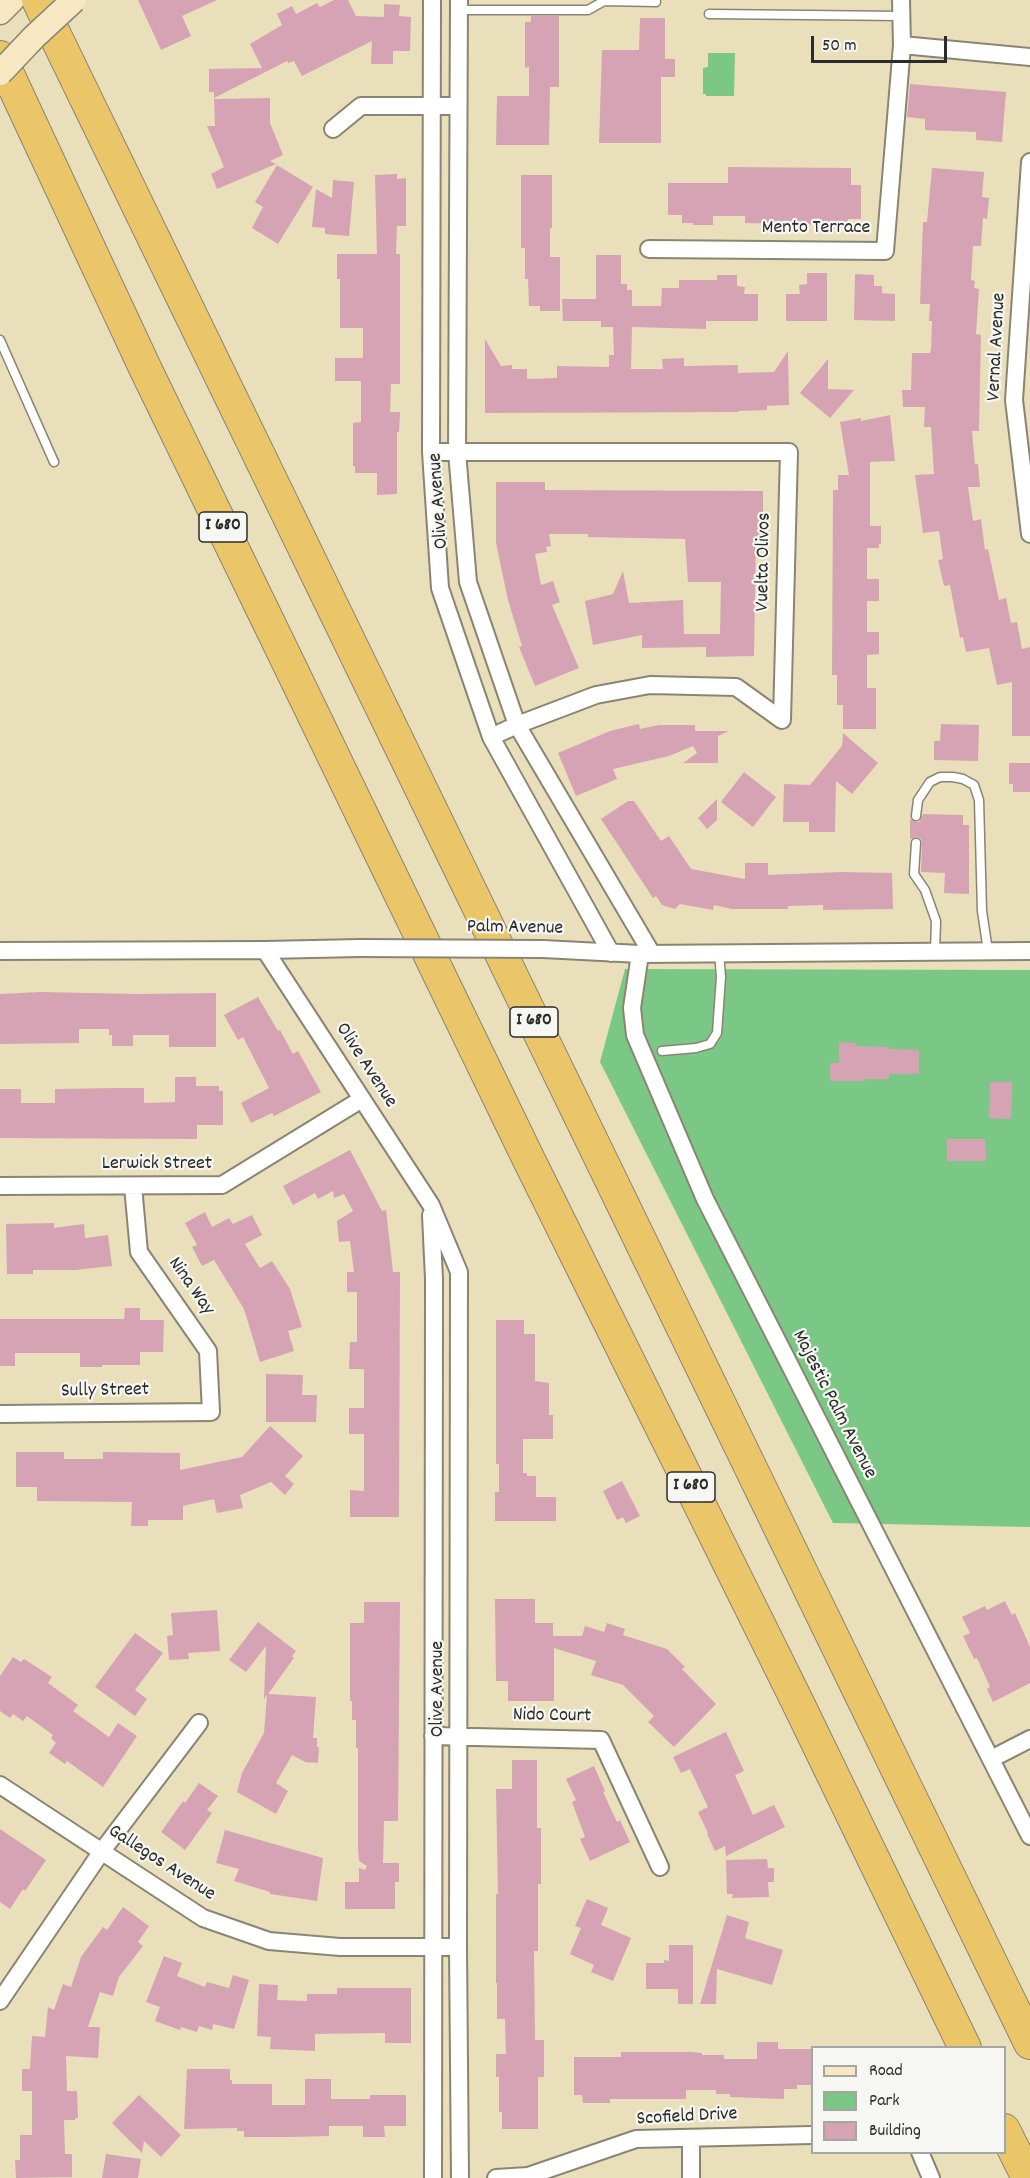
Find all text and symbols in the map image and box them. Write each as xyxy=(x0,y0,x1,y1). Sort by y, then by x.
scale bar xyxy=(814,24,950,62)
text: 50 m xyxy=(822,34,857,59)
street label: Mento Terrace xyxy=(762,217,870,241)
street label: Vernal Avenue xyxy=(983,292,1013,402)
street label: Olive Avenue xyxy=(425,452,455,550)
road number: I 680 xyxy=(199,512,247,542)
street label: Vuelta Olivos xyxy=(752,512,778,612)
street label: Palm Avenue xyxy=(467,916,563,942)
road number: I 680 xyxy=(510,1007,558,1037)
street label: Olive Avenue xyxy=(329,1019,401,1113)
street label: Lerwick Street xyxy=(102,1153,212,1177)
street label: Nina Way xyxy=(161,1253,219,1321)
street label: Majestic Palm Avenue xyxy=(785,1327,881,1483)
street label: Sully Street xyxy=(61,1379,149,1405)
road number: I 680 xyxy=(667,1472,715,1502)
street label: Olive Avenue xyxy=(427,1641,451,1737)
street label: Nido Court xyxy=(512,1704,592,1730)
street label: Gallegos Avenue xyxy=(103,1820,219,1908)
legend xyxy=(811,2046,1006,2154)
text: Road xyxy=(869,2059,903,2084)
text: Park xyxy=(869,2089,900,2114)
street label: Scofield Drive xyxy=(636,2103,738,2133)
text: Building xyxy=(869,2119,921,2144)

